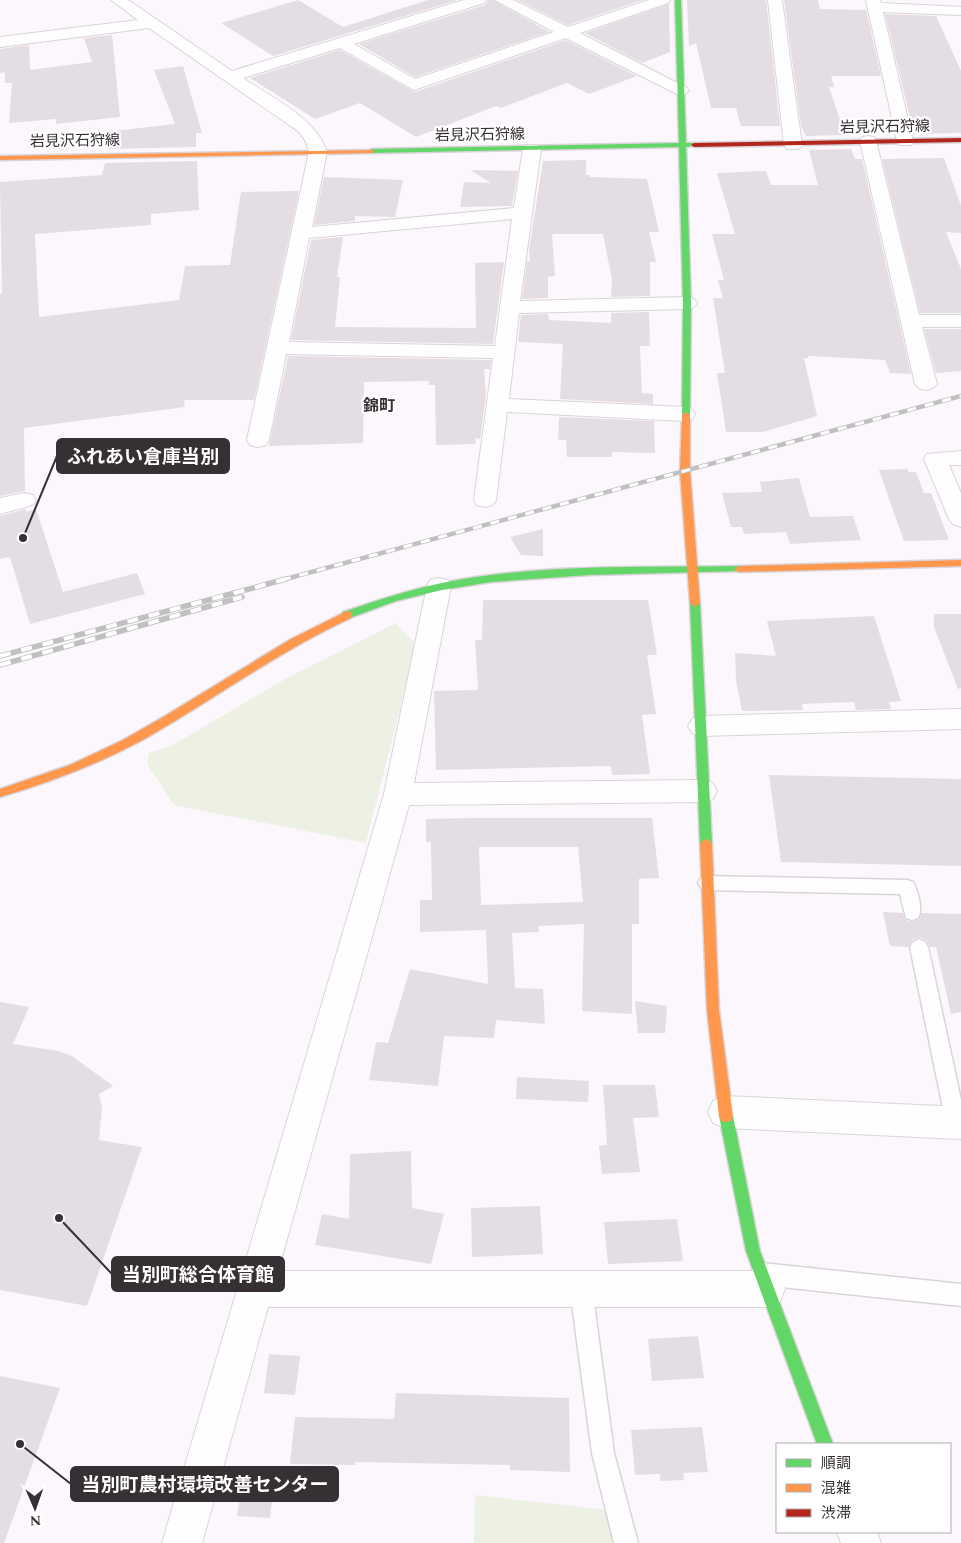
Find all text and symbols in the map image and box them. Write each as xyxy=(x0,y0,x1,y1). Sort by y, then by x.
street label: 岩見沢石狩線 xyxy=(840,115,930,139)
street label: 岩見沢石狩線 xyxy=(435,123,525,147)
street label: 岩見沢石狩線 xyxy=(30,129,120,153)
district label: 錦町 xyxy=(363,394,395,418)
callout: ふれあい倉庫当別 xyxy=(57,439,229,473)
text: ふれあい倉庫当別 xyxy=(67,443,219,472)
callout: 当別町総合体育館 xyxy=(112,1257,284,1291)
text: 当別町総合体育館 xyxy=(122,1261,274,1290)
legend xyxy=(776,1443,951,1533)
text: 順調 xyxy=(821,1452,851,1475)
callout: 当別町農村環境改善センター xyxy=(71,1467,338,1501)
text: 当別町農村環境改善センター xyxy=(81,1471,329,1500)
text: 混雑 xyxy=(821,1477,851,1500)
north arrow xyxy=(10,1483,60,1533)
text: 渋滞 xyxy=(821,1502,851,1525)
text: N xyxy=(29,1510,42,1531)

